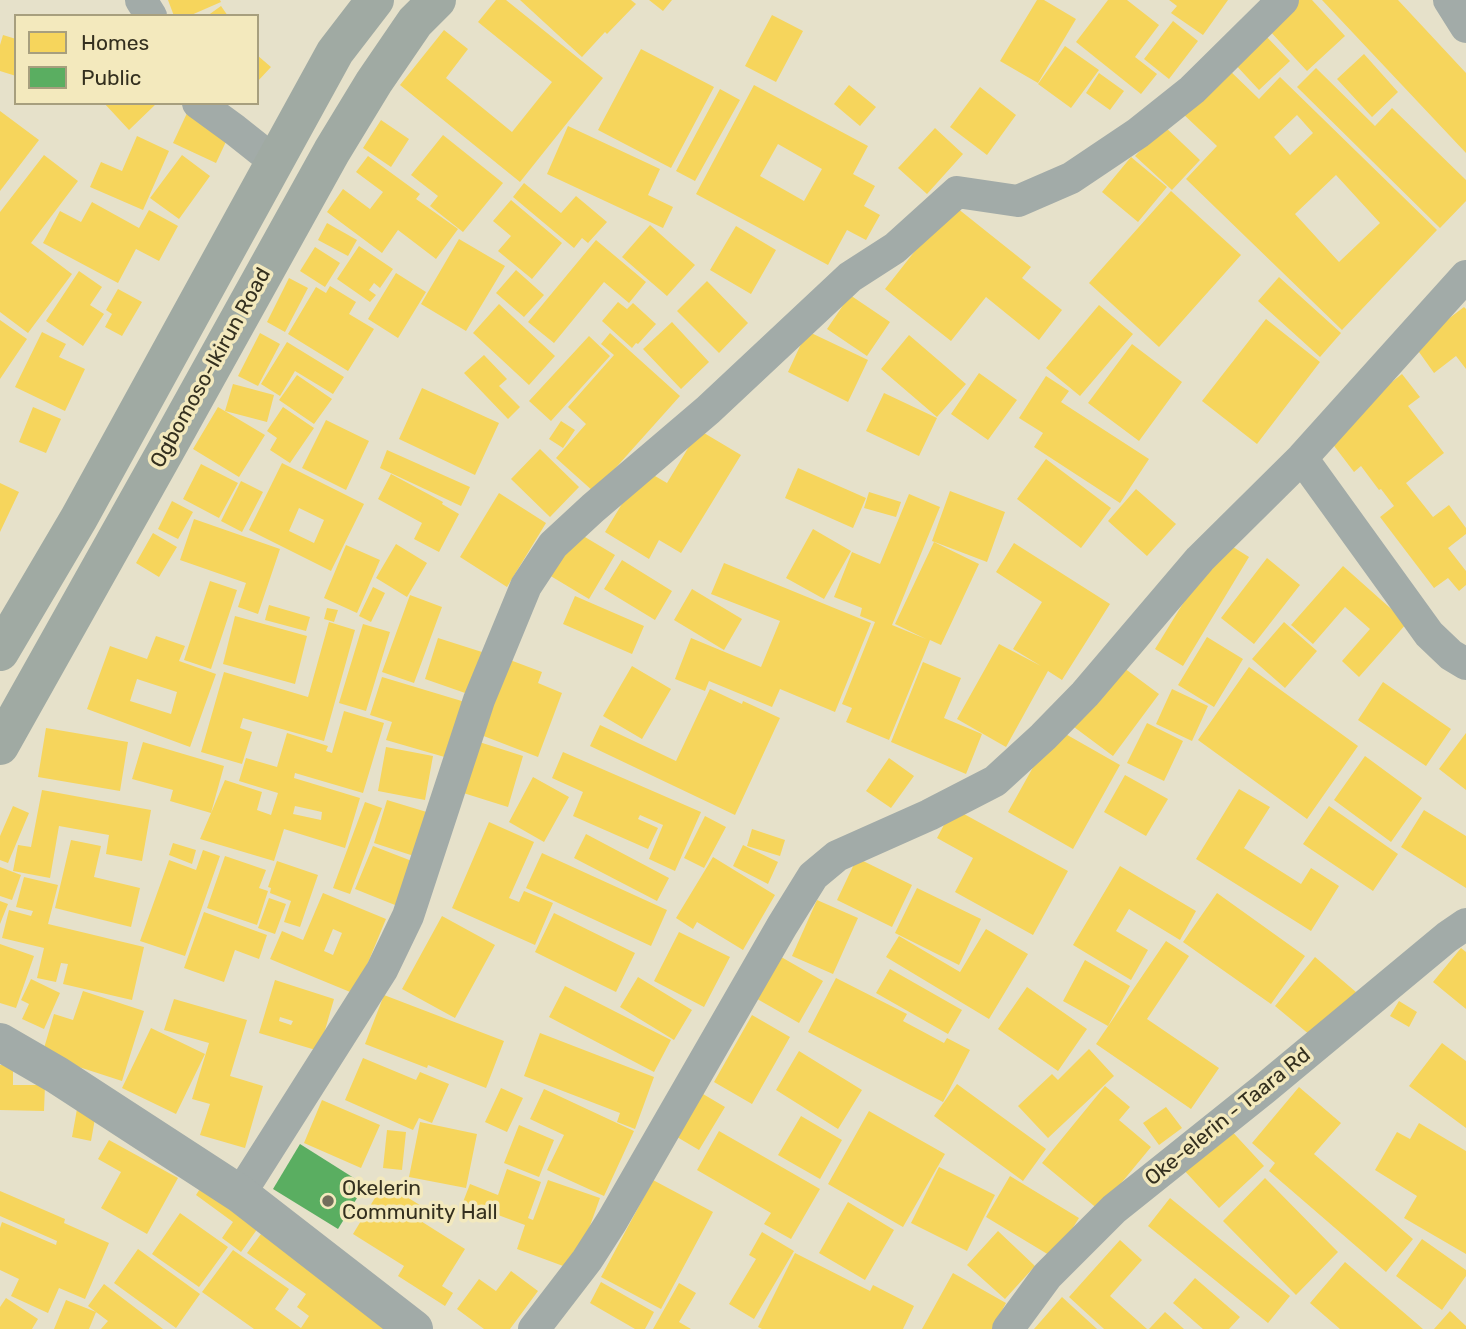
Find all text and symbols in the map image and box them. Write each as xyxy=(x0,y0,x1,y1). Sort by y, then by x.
legend xyxy=(14,14,259,105)
text: Homes xyxy=(81,30,149,55)
text: Public xyxy=(81,65,141,90)
street label: Ogbomoso-Ikirun Road xyxy=(146,264,276,472)
street label: Oke-elerin - Taara Rd xyxy=(1140,1043,1316,1191)
place label: Okelerin Community Hall xyxy=(342,1176,498,1226)
marker: Okelerin Community Hall xyxy=(320,1193,336,1209)

